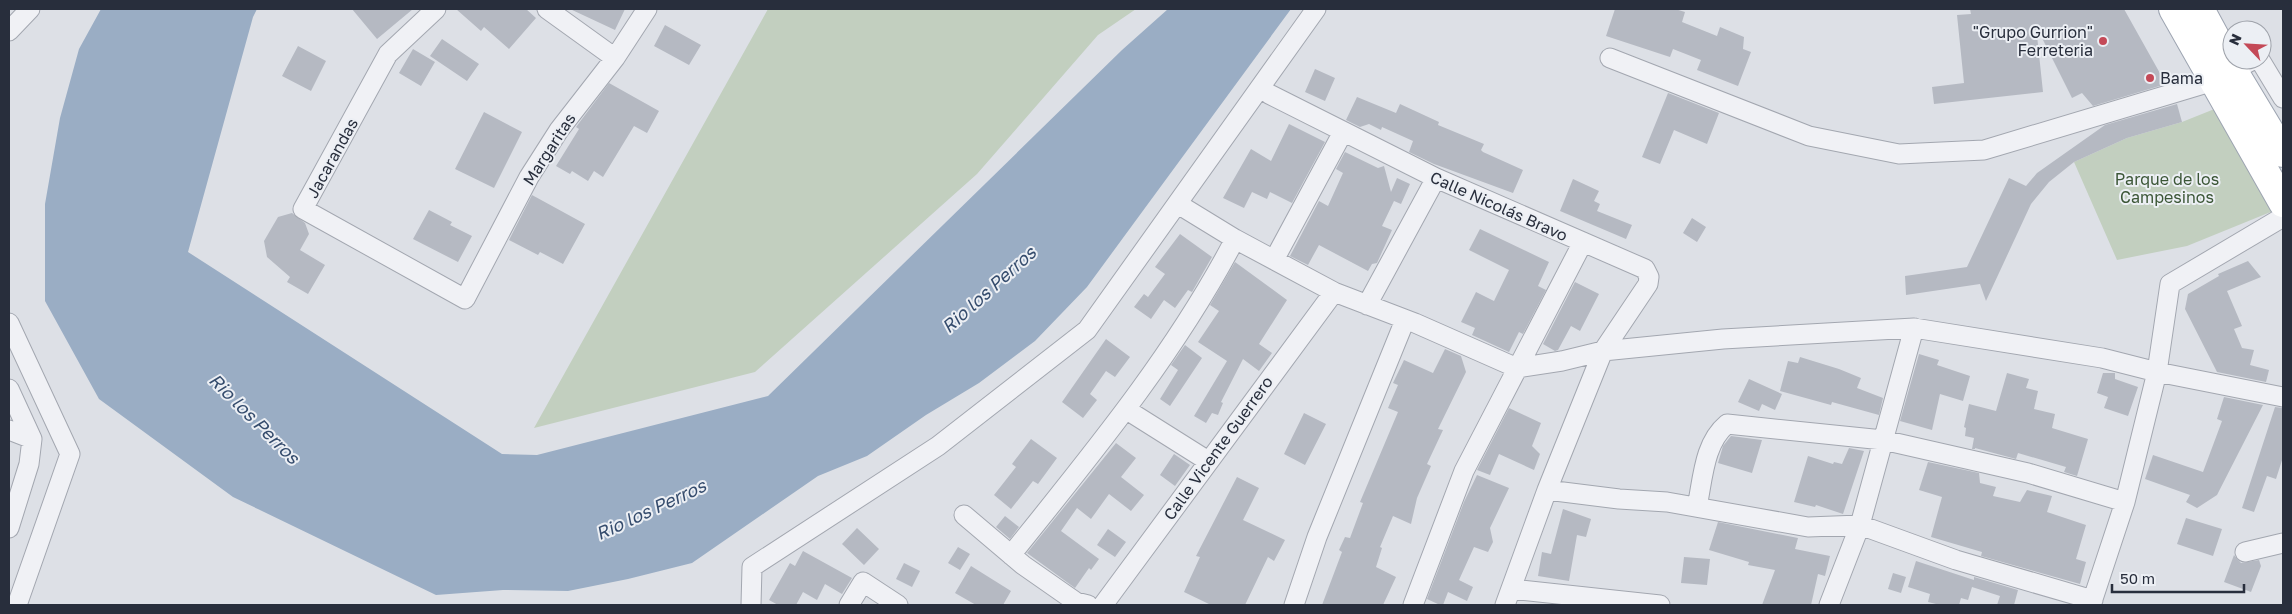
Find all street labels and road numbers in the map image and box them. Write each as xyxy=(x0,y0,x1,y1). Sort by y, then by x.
street label: Margaritas xyxy=(518,109,580,189)
street label: Jacarandas xyxy=(302,115,362,201)
street label: Calle Nicolás Bravo xyxy=(1427,167,1571,245)
street label: Calle Vicente Guerrero xyxy=(1159,372,1277,524)

